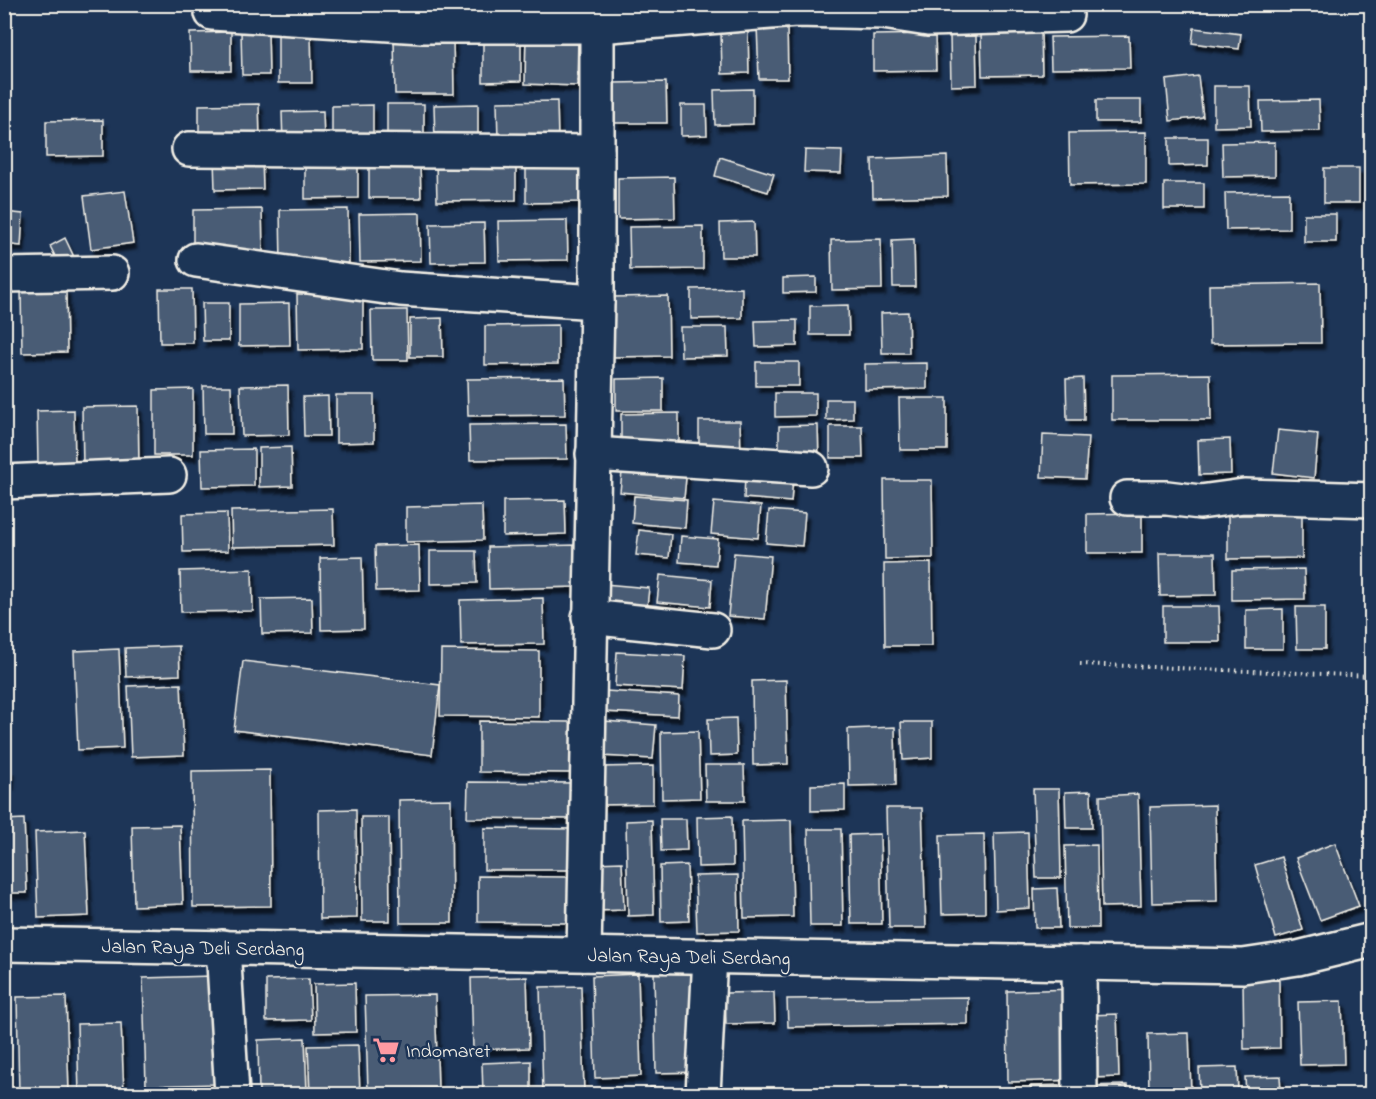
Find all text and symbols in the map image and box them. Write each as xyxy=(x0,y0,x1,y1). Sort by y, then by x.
street label: Jalan Raya Deli Serdang xyxy=(101,933,305,967)
street label: Jalan Raya Deli Serdang xyxy=(587,942,791,976)
supermarket icon: Indomaret xyxy=(371,1035,401,1065)
place label: Indomaret xyxy=(406,1038,491,1067)

